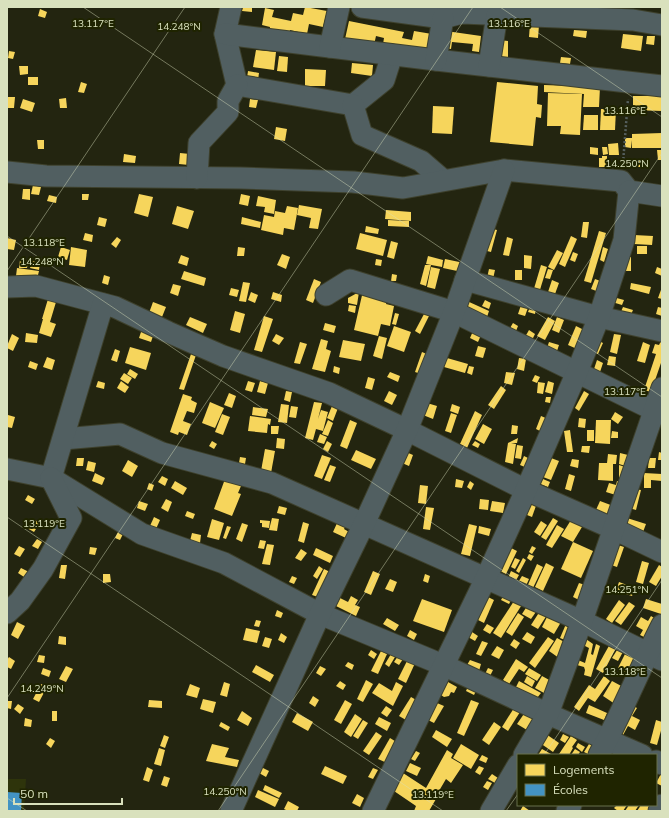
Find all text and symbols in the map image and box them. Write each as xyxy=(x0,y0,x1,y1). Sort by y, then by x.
text: 13.117°E xyxy=(72,17,114,30)
text: 13.116°E xyxy=(488,17,530,30)
text: 14.248°N xyxy=(157,20,201,33)
text: 13.116°E xyxy=(604,104,646,117)
text: 14.250°N xyxy=(605,157,649,170)
text: 13.118°E xyxy=(23,236,65,249)
text: 14.248°N xyxy=(20,255,64,268)
text: 13.117°E xyxy=(604,385,646,398)
text: 13.119°E xyxy=(23,517,65,530)
text: 14.251°N xyxy=(605,583,649,596)
text: 13.118°E xyxy=(604,665,646,678)
text: 14.249°N xyxy=(20,682,64,695)
legend xyxy=(517,754,657,806)
text: Logements xyxy=(553,762,614,777)
scale bar xyxy=(14,780,122,806)
text: Écoles xyxy=(553,782,588,797)
text: 14.250°N xyxy=(203,785,247,798)
text: 50 m xyxy=(20,786,48,801)
text: 13.119°E xyxy=(412,788,454,801)

